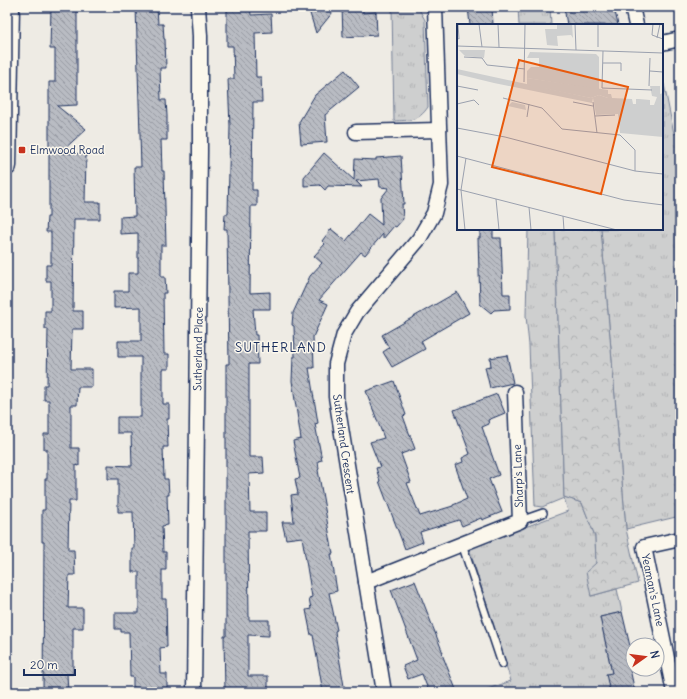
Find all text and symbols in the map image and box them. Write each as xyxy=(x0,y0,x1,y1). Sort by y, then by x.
inset map xyxy=(457,24,663,230)
place label: Elmwood Road xyxy=(30,143,105,157)
marker: Elmwood Road xyxy=(17,145,27,155)
street label: Sutherland Place xyxy=(190,307,206,391)
district label: SUTHERLAND xyxy=(235,339,327,356)
street label: Sutherland Crescent xyxy=(330,393,358,495)
street label: Sharp's Lane xyxy=(510,444,526,508)
street label: Yeaman's Lane xyxy=(638,552,668,628)
north arrow xyxy=(625,637,665,677)
text: N xyxy=(647,649,662,660)
scale bar xyxy=(24,651,75,677)
text: 20 m xyxy=(30,657,58,672)

